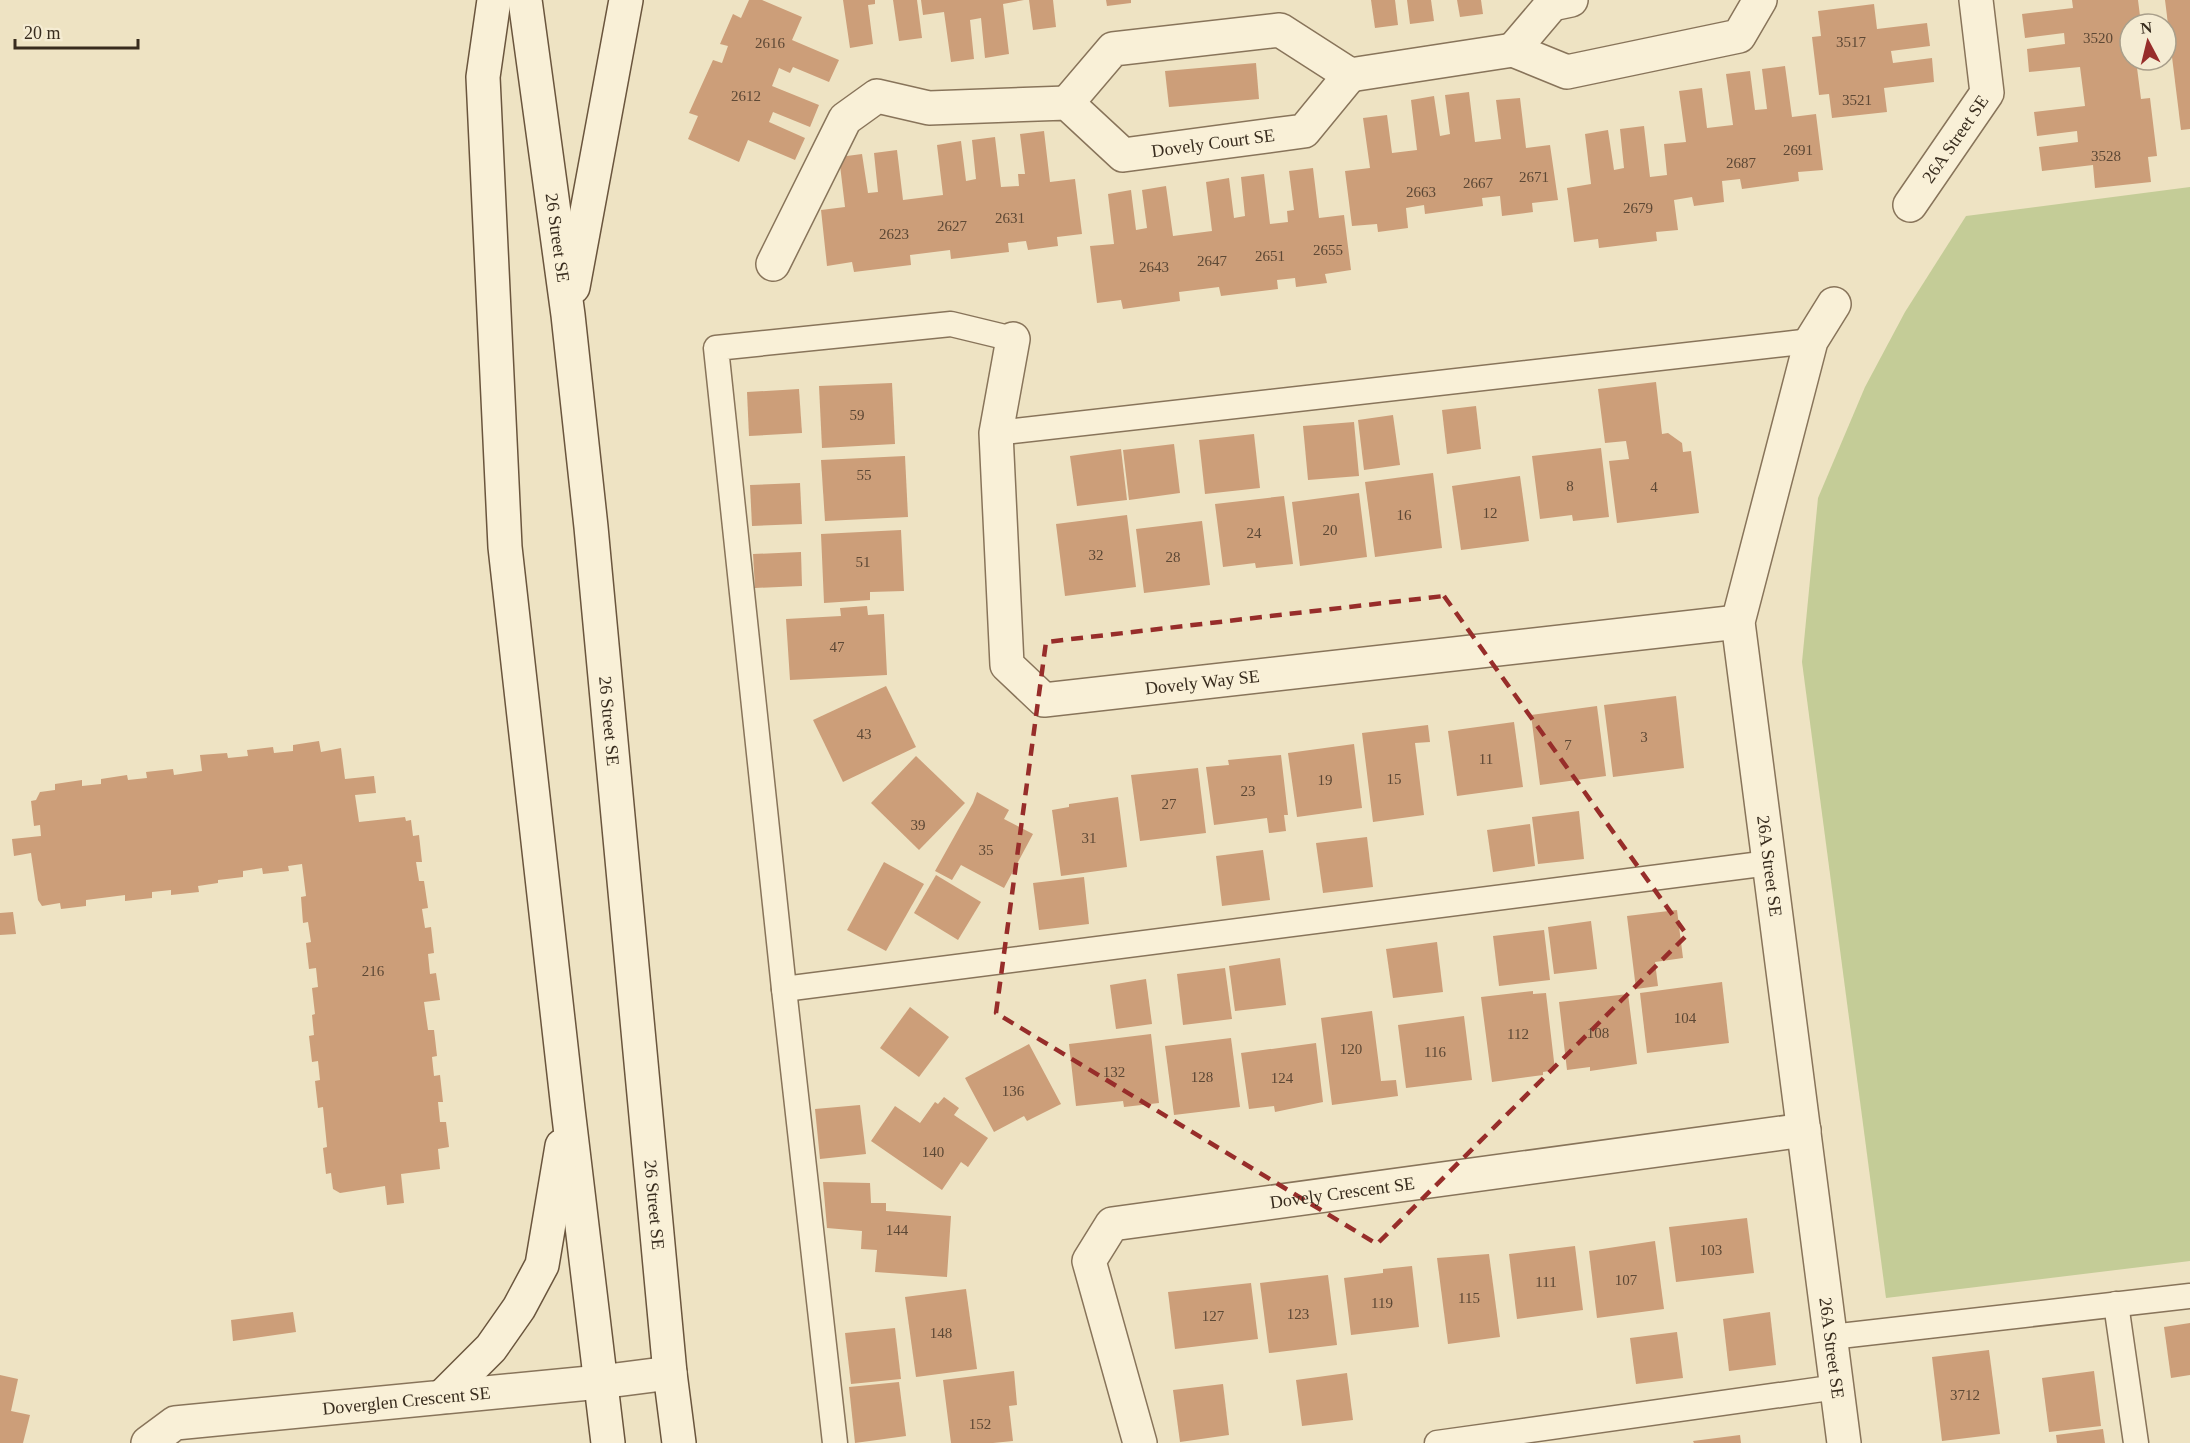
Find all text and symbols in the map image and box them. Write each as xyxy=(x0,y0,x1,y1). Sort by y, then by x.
scale bar xyxy=(15,12,138,50)
north arrow xyxy=(2118,12,2178,72)
text: N xyxy=(2139,18,2153,37)
text: 20 m xyxy=(24,23,61,43)
house number: 3520 xyxy=(2083,30,2113,46)
house number: 3517 xyxy=(1836,34,1867,50)
house number: 2616 xyxy=(755,35,786,51)
house number: 2612 xyxy=(731,88,761,104)
street label: 26A Street SE xyxy=(1918,91,1992,187)
house number: 3521 xyxy=(1842,92,1872,108)
street label: Dovely Court SE xyxy=(1150,125,1276,161)
house number: 2691 xyxy=(1783,142,1813,158)
house number: 3528 xyxy=(2091,148,2121,164)
house number: 2687 xyxy=(1726,155,1757,171)
house number: 2671 xyxy=(1519,169,1549,185)
house number: 2667 xyxy=(1463,175,1494,191)
house number: 2663 xyxy=(1406,184,1436,200)
street label: 26 Street SE xyxy=(541,192,573,284)
house number: 2679 xyxy=(1623,200,1653,216)
house number: 2631 xyxy=(995,210,1025,226)
house number: 2627 xyxy=(937,218,968,234)
house number: 2623 xyxy=(879,226,909,242)
house number: 2655 xyxy=(1313,242,1343,258)
house number: 2651 xyxy=(1255,248,1285,264)
house number: 2647 xyxy=(1197,253,1228,269)
house number: 2643 xyxy=(1139,259,1169,275)
house number: 59 xyxy=(850,407,865,423)
house number: 55 xyxy=(857,467,872,483)
house number: 8 xyxy=(1566,478,1574,494)
house number: 4 xyxy=(1650,479,1658,495)
house number: 12 xyxy=(1483,505,1498,521)
house number: 16 xyxy=(1397,507,1412,523)
house number: 20 xyxy=(1323,522,1338,538)
house number: 24 xyxy=(1247,525,1262,541)
house number: 32 xyxy=(1089,547,1104,563)
house number: 28 xyxy=(1166,549,1181,565)
house number: 51 xyxy=(856,554,871,570)
house number: 47 xyxy=(830,639,845,655)
street label: Dovely Way SE xyxy=(1144,666,1261,699)
street label: 26 Street SE xyxy=(595,675,623,767)
house number: 43 xyxy=(857,726,872,742)
house number: 3 xyxy=(1640,729,1648,745)
house number: 7 xyxy=(1564,737,1572,753)
house number: 11 xyxy=(1479,751,1493,767)
house number: 15 xyxy=(1387,771,1402,787)
house number: 19 xyxy=(1318,772,1333,788)
house number: 23 xyxy=(1241,783,1256,799)
house number: 27 xyxy=(1162,796,1177,812)
street label: 26A Street SE xyxy=(1753,814,1786,918)
house number: 39 xyxy=(911,817,926,833)
house number: 31 xyxy=(1082,830,1097,846)
house number: 35 xyxy=(979,842,994,858)
house number: 216 xyxy=(362,963,385,979)
house number: 104 xyxy=(1674,1010,1697,1026)
house number: 108 xyxy=(1587,1025,1609,1041)
house number: 112 xyxy=(1507,1026,1529,1042)
house number: 120 xyxy=(1340,1041,1362,1057)
house number: 116 xyxy=(1424,1044,1446,1060)
house number: 132 xyxy=(1103,1064,1125,1080)
house number: 128 xyxy=(1191,1069,1213,1085)
house number: 124 xyxy=(1271,1070,1294,1086)
house number: 136 xyxy=(1002,1083,1025,1099)
house number: 140 xyxy=(922,1144,944,1160)
street label: 26 Street SE xyxy=(640,1159,668,1251)
street label: Dovely Crescent SE xyxy=(1269,1173,1416,1212)
house number: 144 xyxy=(886,1222,909,1238)
house number: 103 xyxy=(1700,1242,1722,1258)
house number: 107 xyxy=(1615,1272,1638,1288)
house number: 111 xyxy=(1535,1274,1557,1290)
house number: 115 xyxy=(1458,1290,1480,1306)
house number: 119 xyxy=(1371,1295,1393,1311)
street label: 26A Street SE xyxy=(1815,1296,1848,1400)
house number: 123 xyxy=(1287,1306,1309,1322)
house number: 127 xyxy=(1202,1308,1225,1324)
house number: 148 xyxy=(930,1325,952,1341)
street label: Doverglen Crescent SE xyxy=(321,1383,491,1419)
house number: 3712 xyxy=(1950,1387,1980,1403)
house number: 152 xyxy=(969,1416,991,1432)

